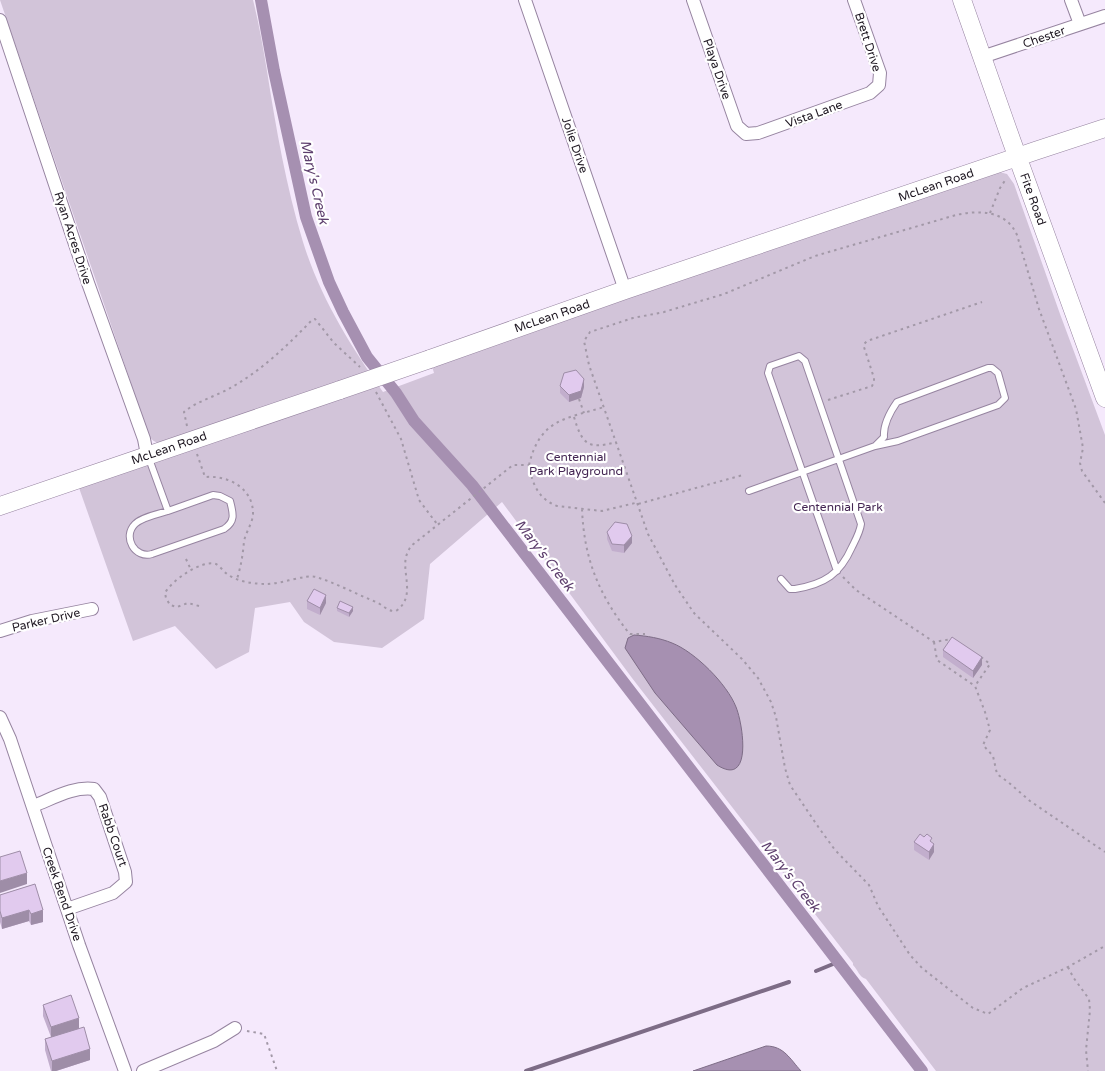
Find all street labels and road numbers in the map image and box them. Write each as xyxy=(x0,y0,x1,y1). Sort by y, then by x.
street label: Brett Drive xyxy=(852,11,884,73)
street label: Chester xyxy=(1021,23,1067,51)
street label: Playa Drive xyxy=(700,37,734,101)
street label: Vista Lane xyxy=(784,97,844,131)
street label: Jolie Drive xyxy=(559,115,591,175)
street label: McLean Road xyxy=(896,166,976,204)
street label: Fite Road xyxy=(1017,171,1049,227)
street label: Ryan Acres Drive xyxy=(51,190,95,286)
street label: McLean Road xyxy=(512,297,592,335)
street label: McLean Road xyxy=(129,429,209,467)
street label: Parker Drive xyxy=(11,605,82,635)
street label: Rabb Court xyxy=(96,802,130,869)
street label: Creek Bend Drive xyxy=(39,845,85,943)

